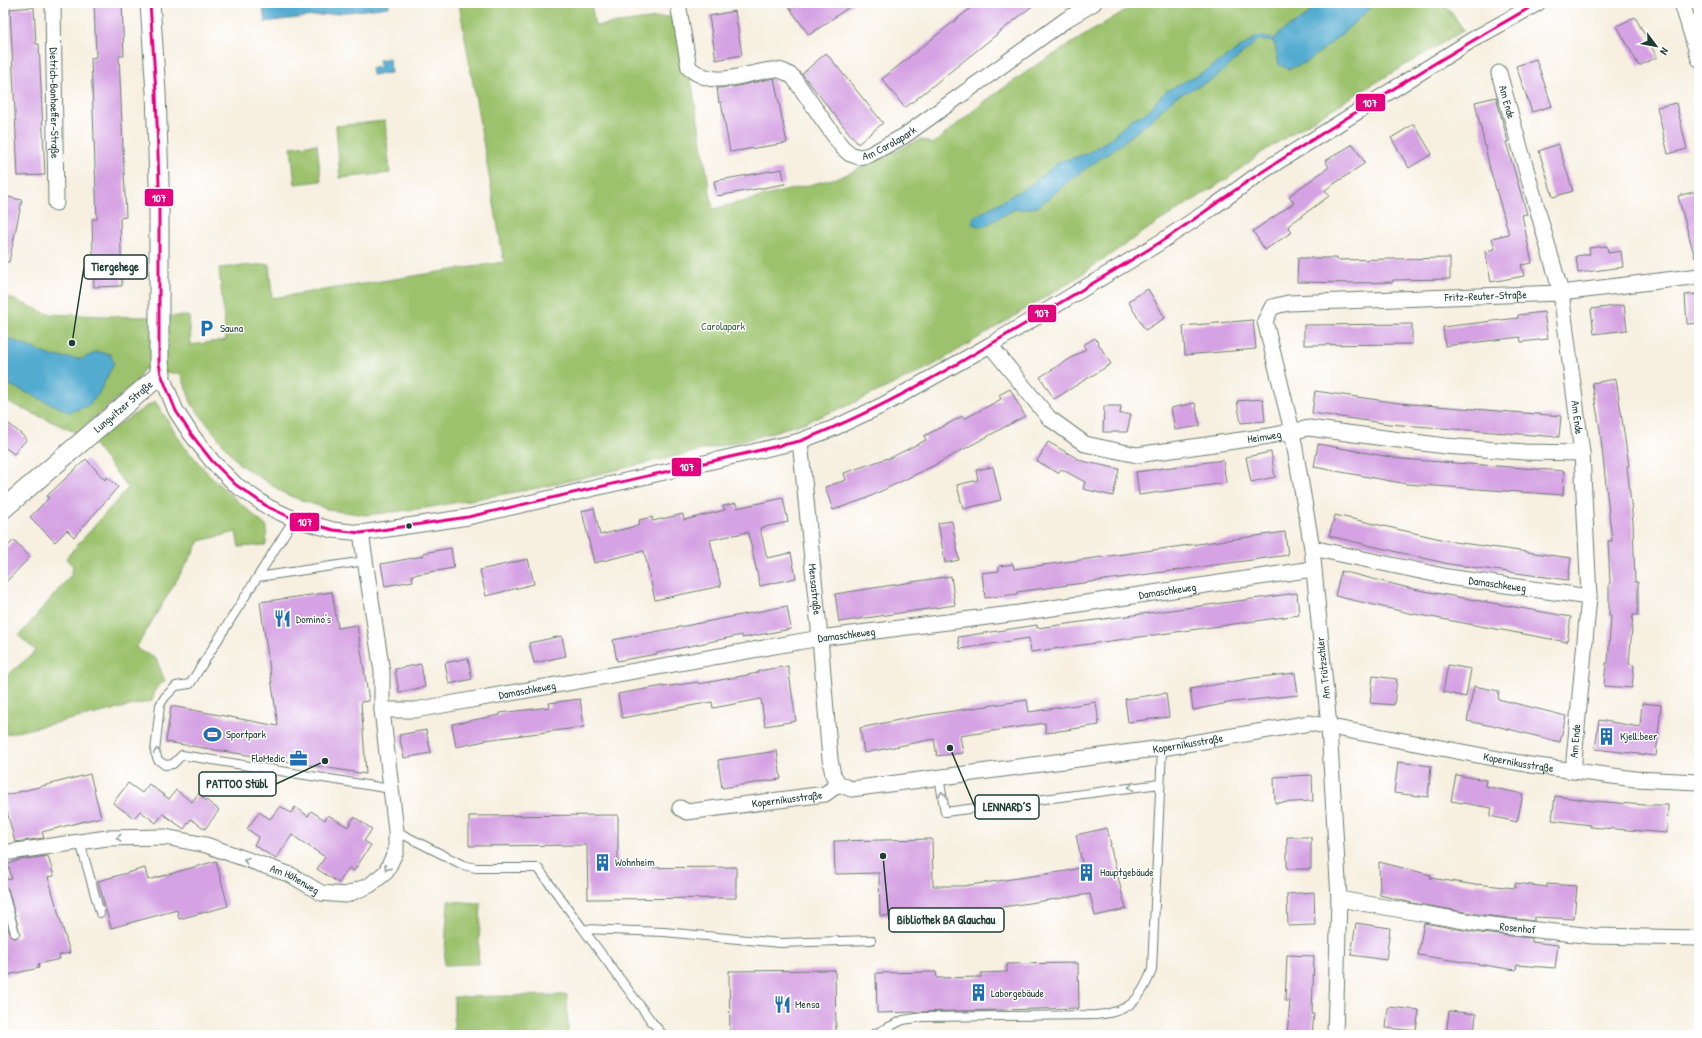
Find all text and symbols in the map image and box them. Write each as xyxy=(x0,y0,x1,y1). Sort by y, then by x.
north arrow xyxy=(1636,26,1676,66)
text: N xyxy=(1657,45,1672,58)
street label: Dietrich-Bonhoeffer-Straße xyxy=(47,47,62,159)
street label: Am Ende xyxy=(1496,84,1519,121)
line badge: 107 xyxy=(1355,93,1386,112)
text: 107 xyxy=(1363,96,1378,110)
street label: Am Carolapark xyxy=(861,123,919,163)
line badge: 107 xyxy=(144,188,174,207)
text: 107 xyxy=(152,191,167,205)
callout: Tiergehege xyxy=(84,255,147,279)
text: Tiergehege xyxy=(90,258,139,276)
street label: Fritz-Reuter-Straße xyxy=(1443,287,1528,304)
line badge: 107 xyxy=(1027,304,1057,323)
text: 107 xyxy=(1035,306,1050,320)
parking icon: Sauna xyxy=(197,318,217,338)
park label: Carolapark xyxy=(701,319,745,333)
place label: Sauna xyxy=(220,321,244,335)
street label: Lungwitzer Straße xyxy=(91,377,156,435)
street label: Am Ende xyxy=(1568,400,1587,436)
street label: Heimweg xyxy=(1246,427,1282,446)
line badge: 107 xyxy=(671,457,702,477)
text: 107 xyxy=(680,460,695,474)
line badge: 107 xyxy=(289,512,320,532)
text: 107 xyxy=(298,515,313,529)
unlabelled marker xyxy=(404,521,414,531)
street label: Mensastraße xyxy=(805,563,825,616)
street label: Damaschkeweg xyxy=(1468,573,1527,595)
street label: Damaschkeweg xyxy=(1138,580,1197,602)
restaurant icon: Domino's xyxy=(273,609,293,629)
place label: Domino's xyxy=(296,612,331,626)
street label: Damaschkeweg xyxy=(817,624,876,645)
street label: Am Trützschler xyxy=(1313,636,1333,700)
street label: Damaschkeweg xyxy=(498,678,557,702)
street label: Am Ende xyxy=(1567,723,1584,758)
sports icon: Sportpark xyxy=(203,724,223,744)
building icon: Kjell.beer xyxy=(1597,726,1617,746)
place label: Sportpark xyxy=(226,727,266,741)
place label: Kjell.beer xyxy=(1620,729,1658,743)
street label: Kopernikusstraße xyxy=(1152,731,1225,756)
one-way arrow xyxy=(152,748,161,754)
office icon: FloMedic xyxy=(288,748,308,768)
street label: Kopernikusstraße xyxy=(1482,749,1555,775)
place label: FloMedic xyxy=(251,751,286,765)
callout: PATTOO Stübl xyxy=(199,772,276,796)
text: PATTOO Stübl xyxy=(206,775,269,792)
one-way arrow xyxy=(1128,783,1134,792)
street label: Kopernikusstraße xyxy=(751,787,824,810)
one-way arrow xyxy=(938,791,947,797)
callout: LENNARD´S xyxy=(975,795,1039,819)
text: LENNARD´S xyxy=(983,798,1031,815)
one-way arrow xyxy=(116,834,122,842)
building icon: Wohnheim xyxy=(592,852,612,872)
place label: Wohnheim xyxy=(615,855,655,869)
one-way arrow xyxy=(243,856,250,864)
street label: Am Höhenweg xyxy=(268,861,322,897)
building icon: Hauptgebäude xyxy=(1077,862,1097,882)
one-way arrow xyxy=(384,864,392,871)
place label: Hauptgebäude xyxy=(1100,865,1154,879)
callout: Bibliothek BA Glauchau xyxy=(889,908,1004,932)
text: Bibliothek BA Glauchau xyxy=(897,911,995,928)
street label: Rosenhof xyxy=(1499,919,1536,937)
building icon: Laborgebäude xyxy=(968,983,988,1003)
place label: Laborgebäude xyxy=(991,986,1044,1000)
restaurant icon: Mensa xyxy=(772,994,792,1014)
place label: Mensa xyxy=(795,997,820,1011)

